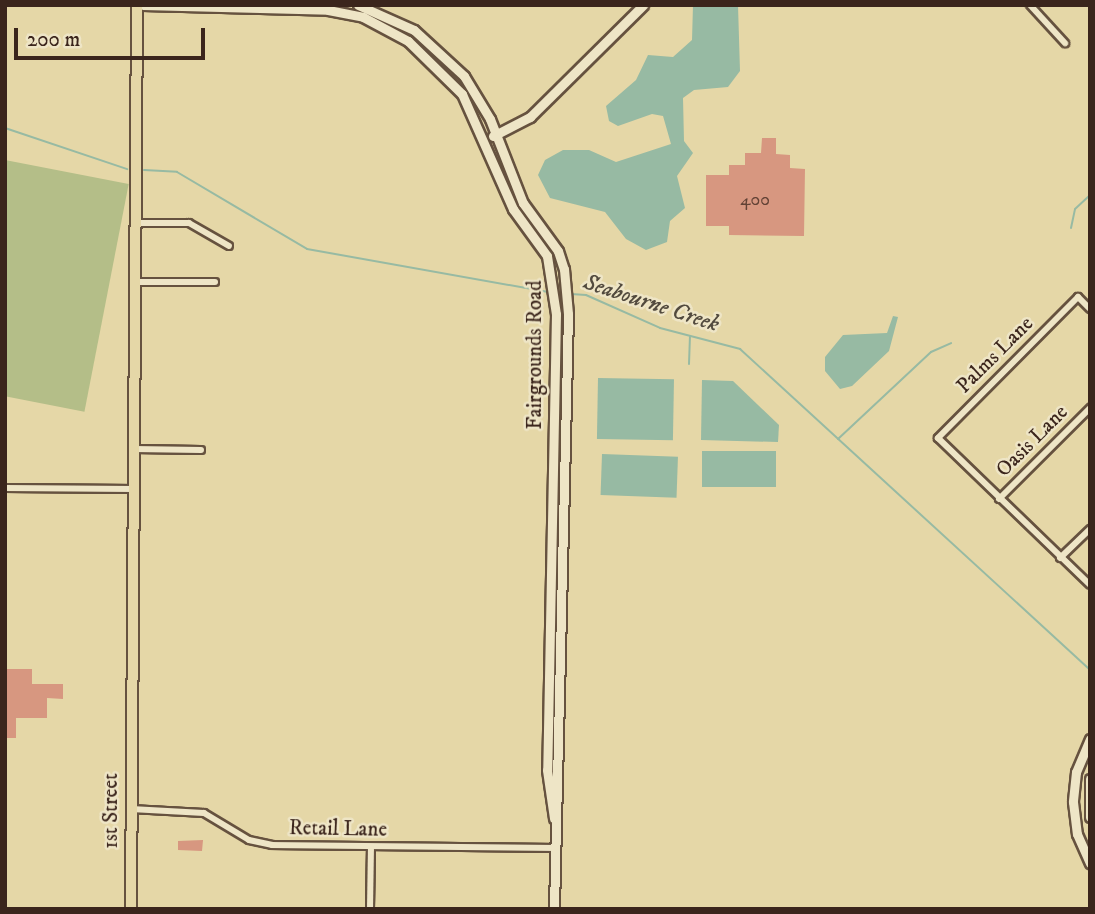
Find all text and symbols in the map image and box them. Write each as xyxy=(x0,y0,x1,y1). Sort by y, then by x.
scale bar xyxy=(18,14,208,58)
text: 200 m xyxy=(27,27,80,53)
house number: 400 xyxy=(740,189,770,211)
water label: Seabourne Creek xyxy=(580,269,722,339)
street label: Fairgrounds Road xyxy=(522,280,548,430)
street label: Palms Lane xyxy=(951,311,1039,399)
street label: Oasis Lane xyxy=(991,400,1073,482)
street label: 1st Street xyxy=(98,773,124,849)
street label: Retail Lane xyxy=(289,816,387,842)

